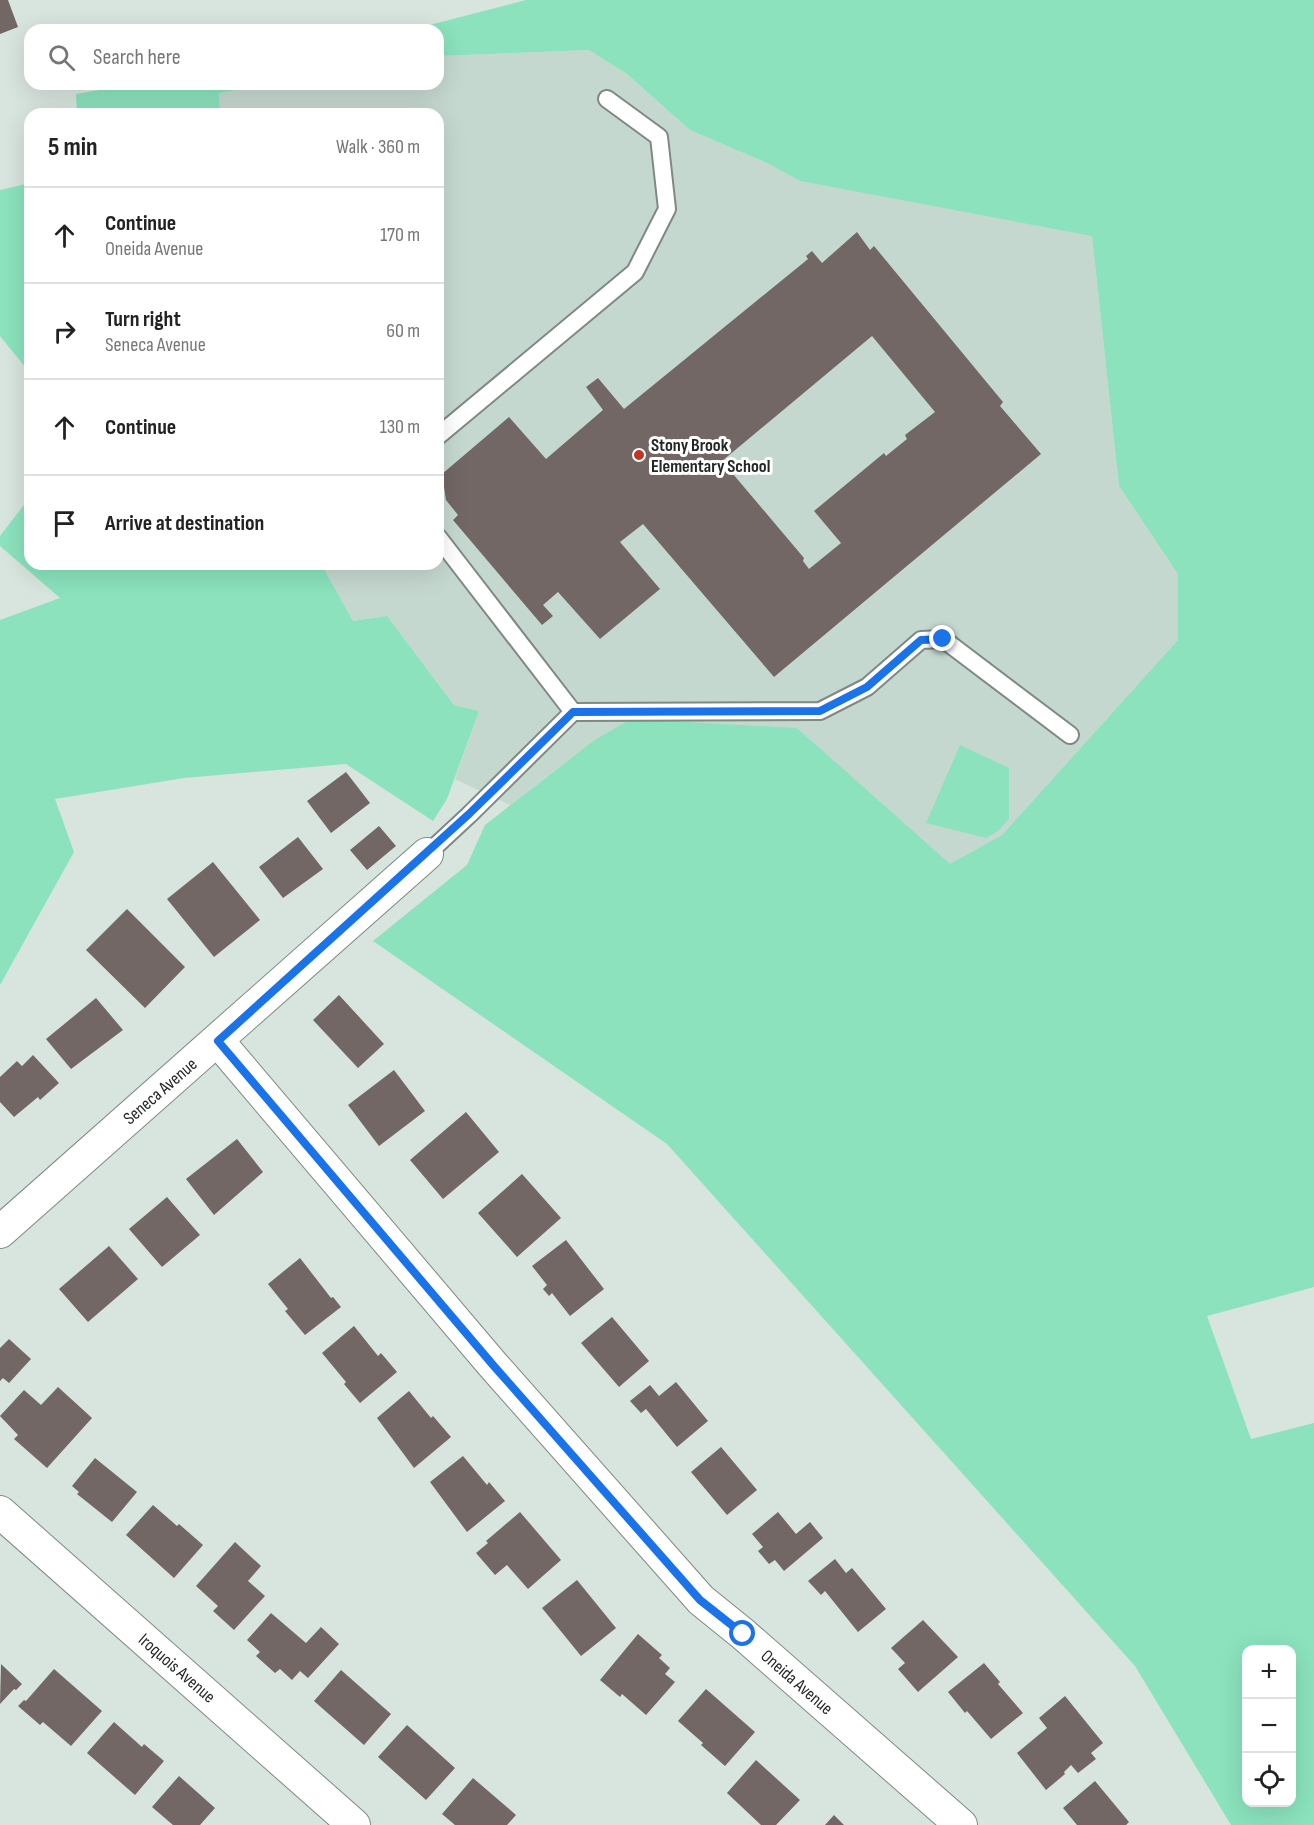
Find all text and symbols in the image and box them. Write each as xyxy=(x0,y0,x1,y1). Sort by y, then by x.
search box xyxy=(24,24,444,90)
icon: search xyxy=(45,41,78,74)
text: Search here xyxy=(93,44,180,71)
text: 5 min xyxy=(48,132,98,163)
text: Walk · 360 m xyxy=(336,135,420,159)
text: Continue xyxy=(105,210,176,237)
icon: ahead xyxy=(48,219,81,252)
text: 170 m xyxy=(380,223,420,247)
text: Oneida Avenue xyxy=(105,237,203,261)
text: Turn right xyxy=(105,306,181,333)
icon: right xyxy=(48,315,81,348)
text: 60 m xyxy=(386,319,420,343)
text: Seneca Avenue xyxy=(105,333,206,357)
icon: ahead xyxy=(48,411,81,444)
text: Continue xyxy=(105,414,176,441)
text: 130 m xyxy=(380,415,420,439)
place label: Stony Brook Elementary School xyxy=(651,435,770,477)
marker: Stony Brook Elementary School xyxy=(632,448,646,462)
icon: arrive xyxy=(48,507,81,540)
text: Arrive at destination xyxy=(105,510,264,537)
route end xyxy=(929,625,955,651)
street label: Seneca Avenue xyxy=(119,1054,201,1129)
route start xyxy=(729,1620,755,1646)
street label: Iroquois Avenue xyxy=(134,1629,219,1708)
street label: Oneida Avenue xyxy=(756,1645,837,1719)
map controls xyxy=(1242,1645,1296,1807)
button: + xyxy=(1242,1645,1296,1699)
button: − xyxy=(1242,1699,1296,1753)
button: locate xyxy=(1242,1753,1296,1807)

